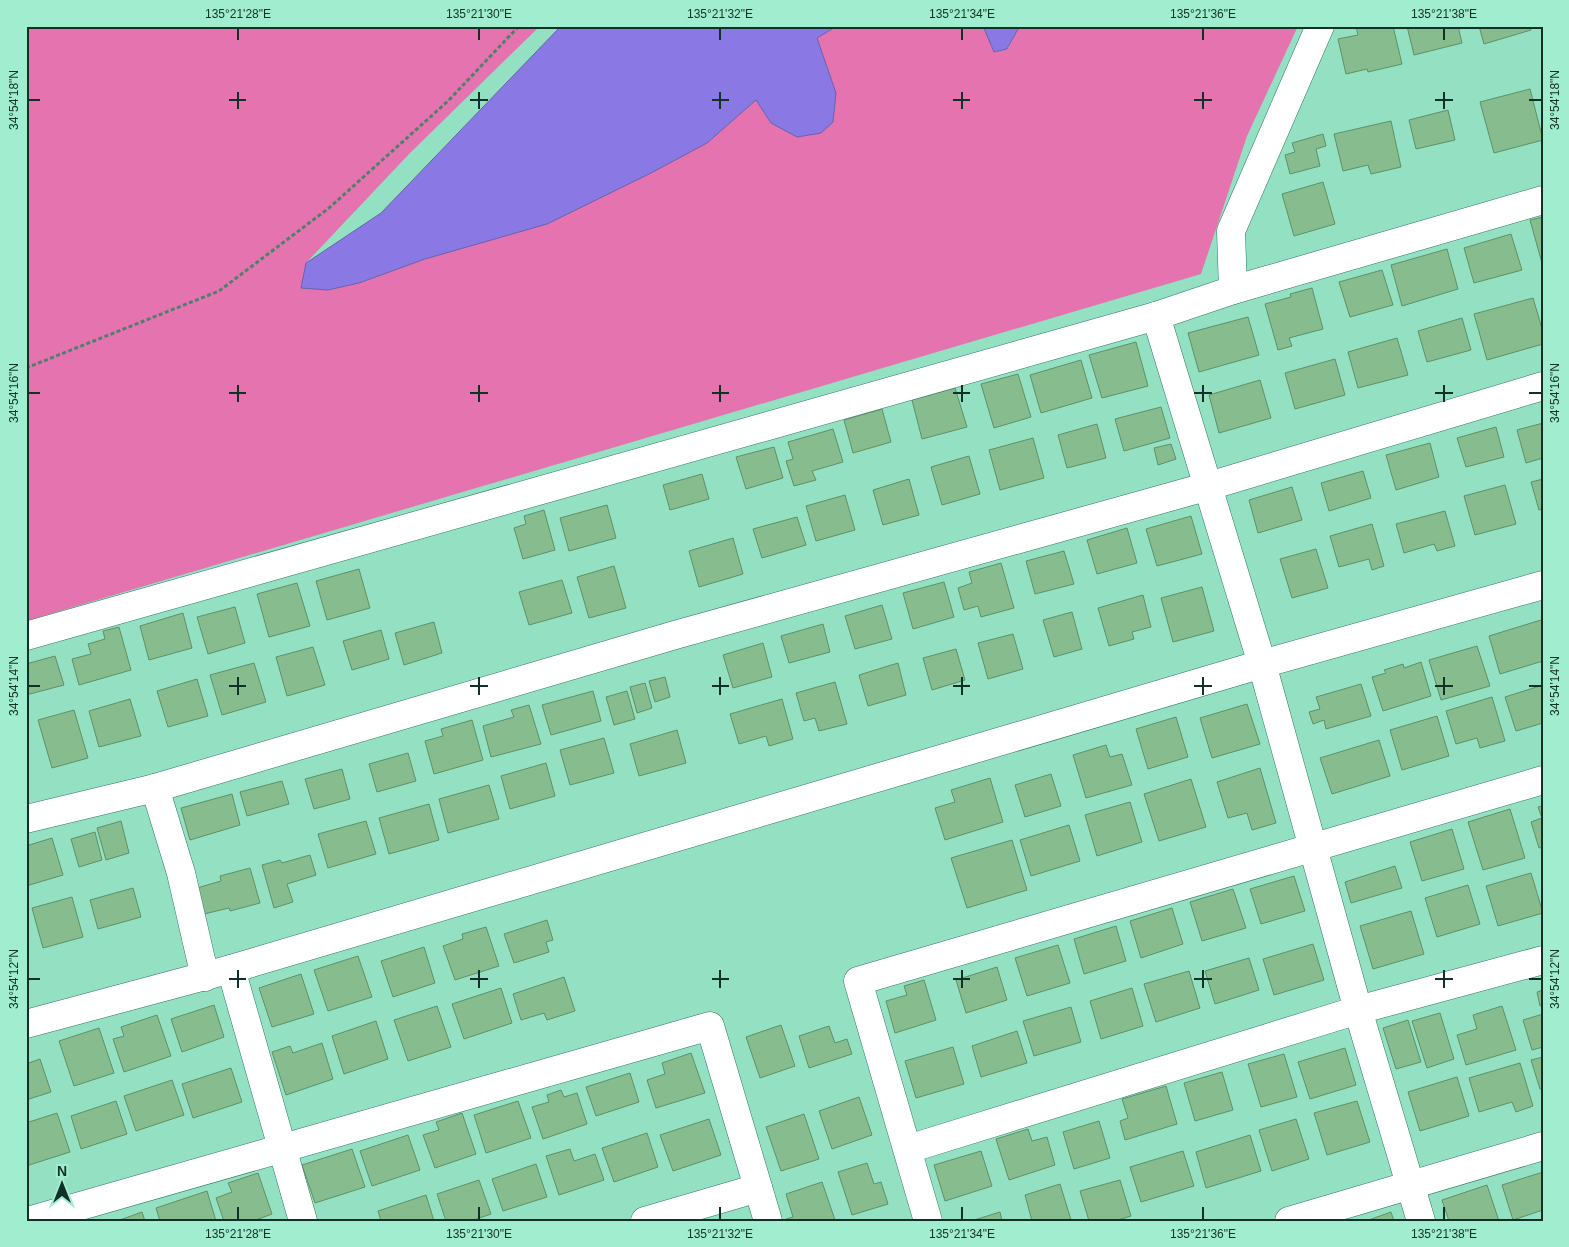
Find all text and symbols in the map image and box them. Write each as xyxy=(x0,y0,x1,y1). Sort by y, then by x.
text: 135°21'28"E xyxy=(205,7,271,21)
text: 135°21'30"E xyxy=(446,7,512,21)
text: 135°21'32"E xyxy=(687,7,753,21)
text: 135°21'34"E xyxy=(929,7,995,21)
text: 135°21'36"E xyxy=(1170,7,1236,21)
text: 135°21'38"E xyxy=(1411,7,1477,21)
text: 34°54'18"N xyxy=(7,70,21,130)
text: 34°54'18"N xyxy=(1548,70,1562,130)
text: 34°54'16"N xyxy=(7,363,21,423)
text: 34°54'16"N xyxy=(1548,363,1562,423)
text: 34°54'14"N xyxy=(7,656,21,716)
text: 34°54'14"N xyxy=(1548,656,1562,716)
text: 34°54'12"N xyxy=(7,949,21,1009)
text: 34°54'12"N xyxy=(1548,949,1562,1009)
north arrow xyxy=(38,1160,88,1210)
text: N xyxy=(57,1163,67,1179)
text: 135°21'28"E xyxy=(205,1227,271,1241)
text: 135°21'30"E xyxy=(446,1227,512,1241)
text: 135°21'32"E xyxy=(687,1227,753,1241)
text: 135°21'34"E xyxy=(929,1227,995,1241)
text: 135°21'36"E xyxy=(1170,1227,1236,1241)
text: 135°21'38"E xyxy=(1411,1227,1477,1241)

